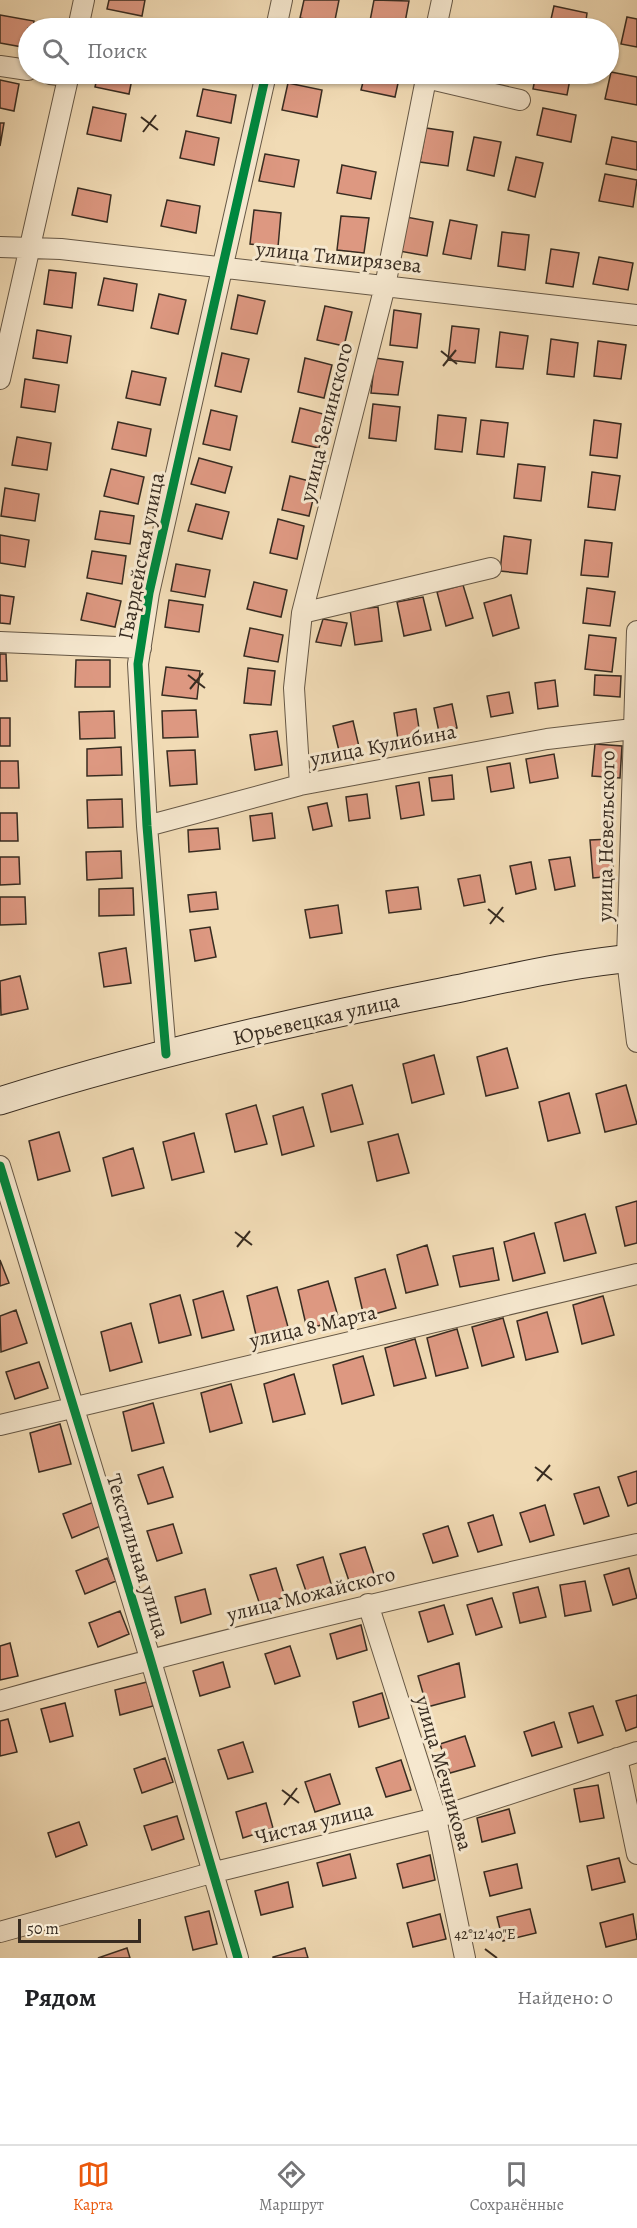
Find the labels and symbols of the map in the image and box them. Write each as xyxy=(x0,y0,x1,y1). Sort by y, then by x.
street label: улица Тимирязева xyxy=(254,234,423,280)
street label: улица Зелинского xyxy=(292,340,359,505)
street label: Гвардейская улица xyxy=(111,470,171,642)
street label: улица Кулибина xyxy=(307,717,459,773)
street label: улица Невельского xyxy=(590,750,621,923)
street label: Юрьевецкая улица xyxy=(230,986,402,1052)
street label: улица 8 Марта xyxy=(246,1298,380,1354)
street label: Текстильная улица xyxy=(100,1470,176,1642)
street label: улица Можайского xyxy=(223,1560,398,1629)
street label: улица Мечникова xyxy=(408,1691,480,1854)
street label: Чистая улица xyxy=(252,1795,376,1851)
scale bar xyxy=(18,1916,141,1944)
text: 42°12'40"E xyxy=(454,1924,516,1944)

